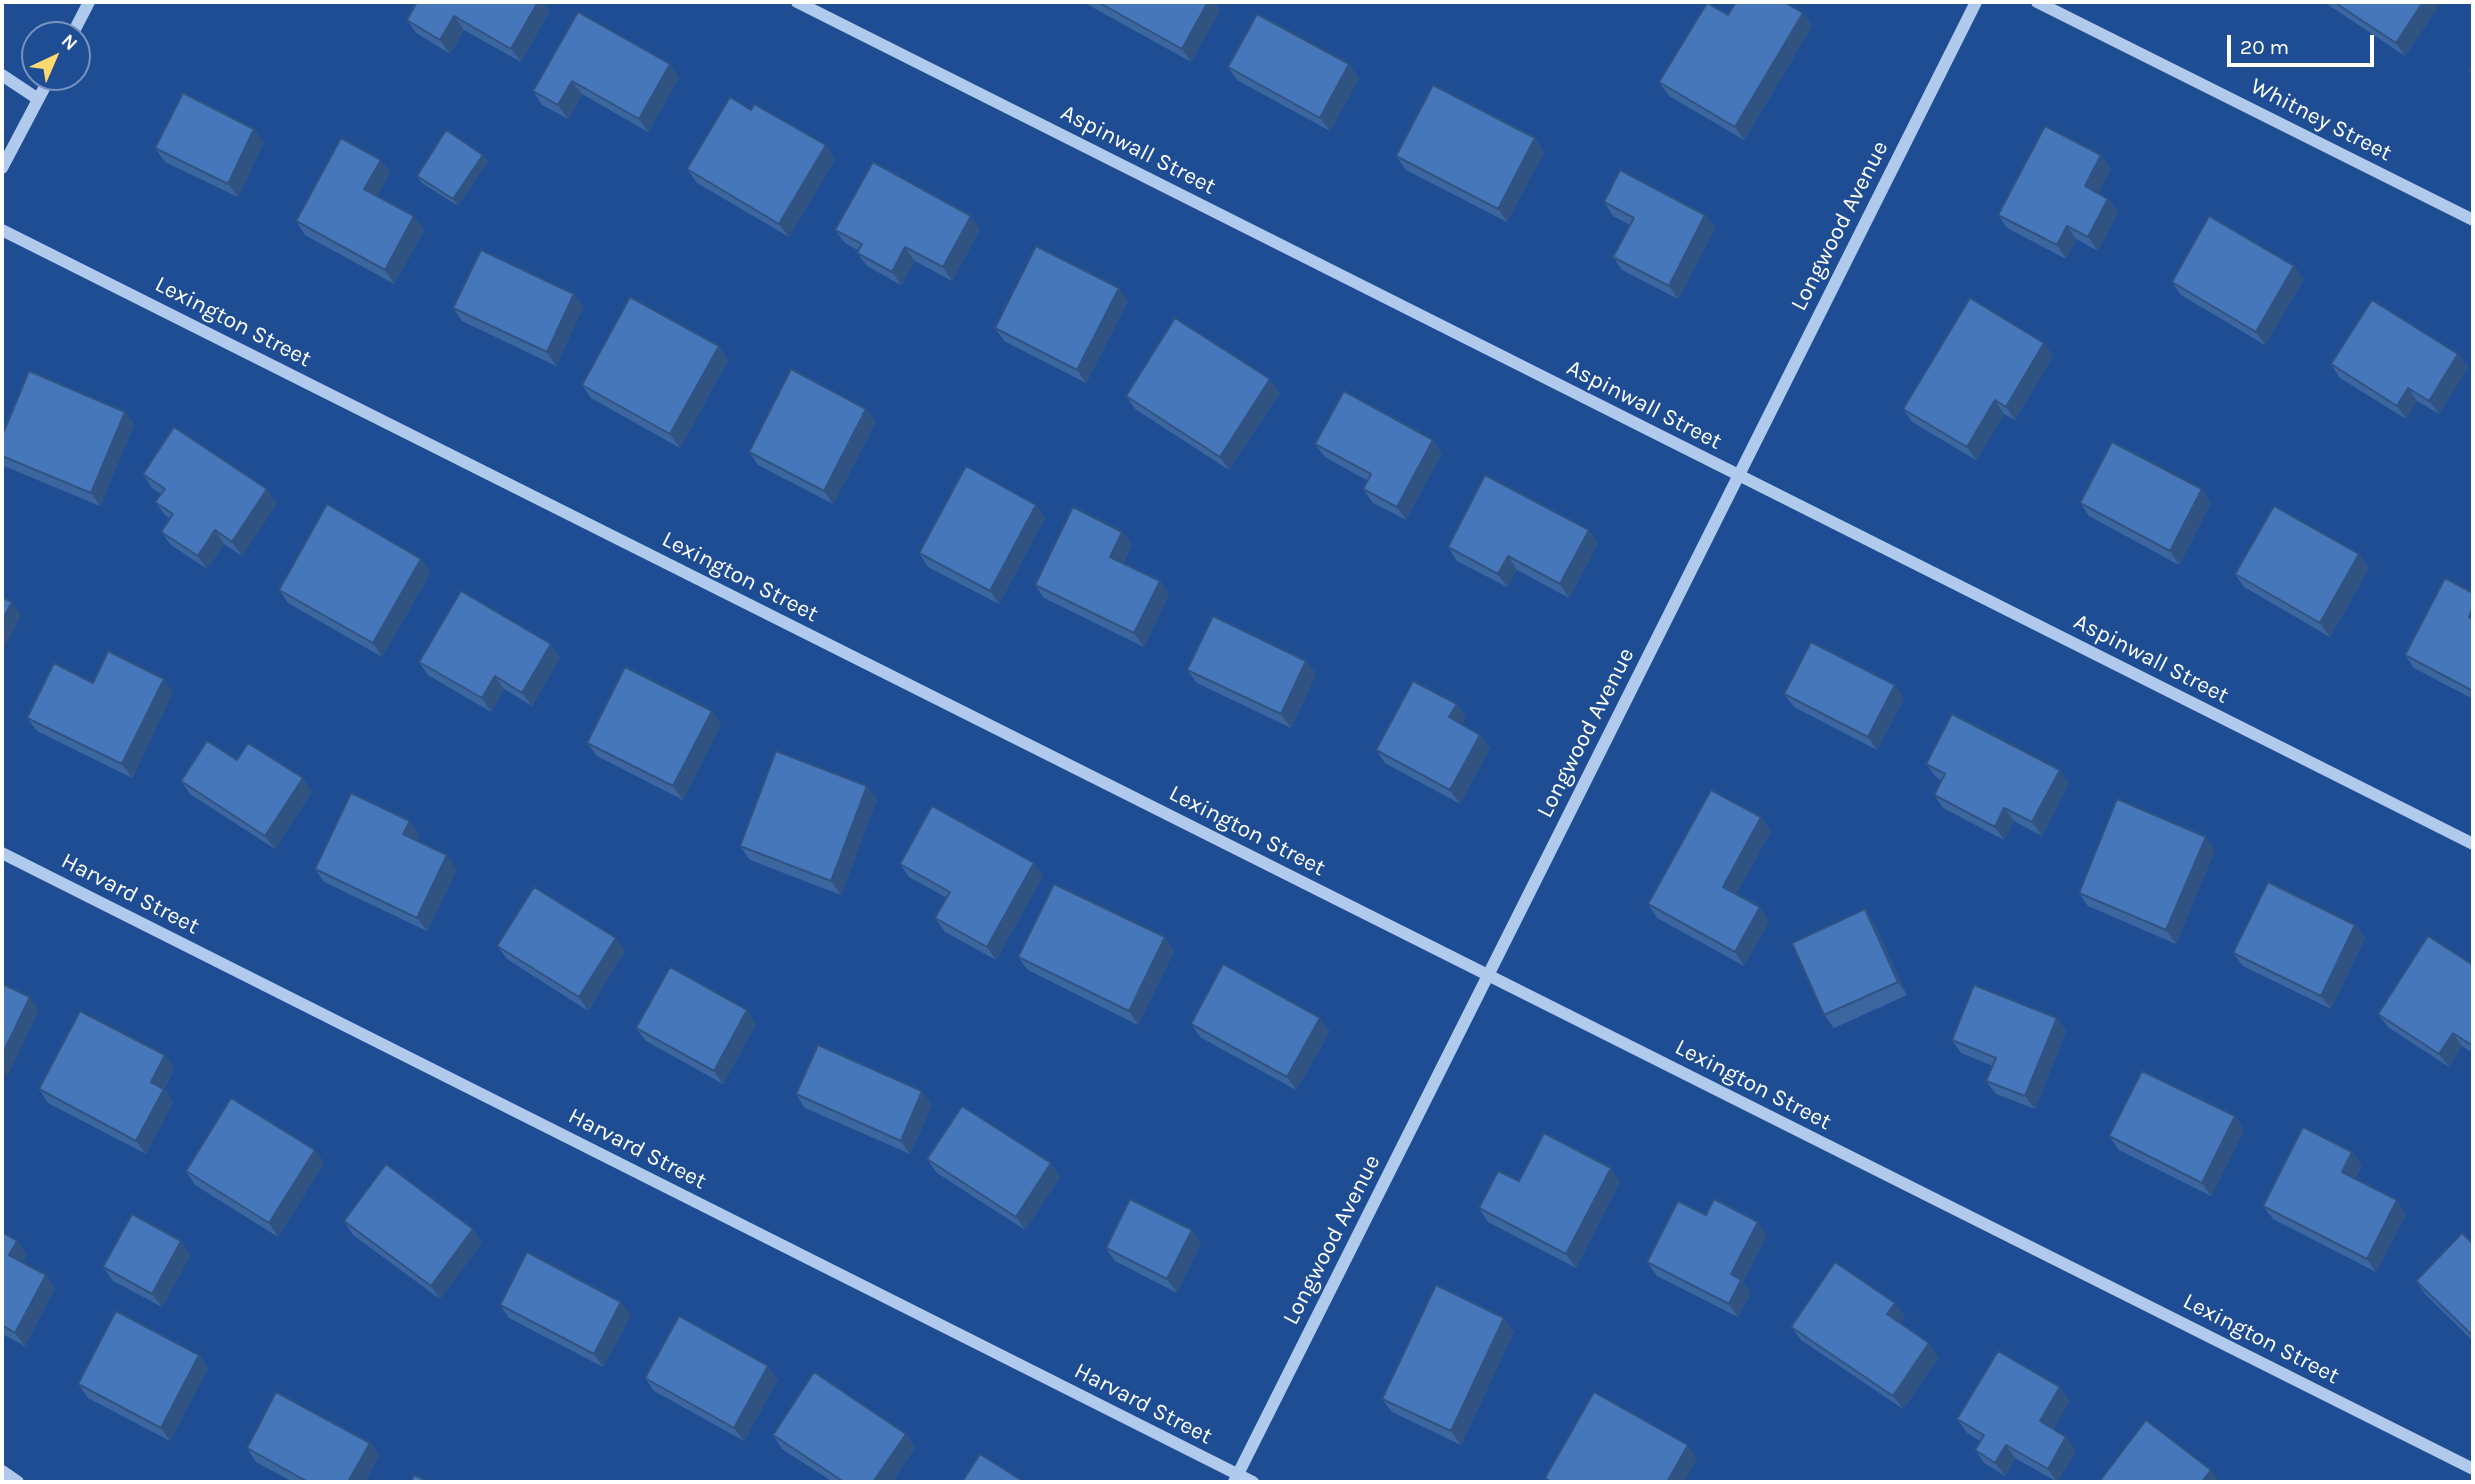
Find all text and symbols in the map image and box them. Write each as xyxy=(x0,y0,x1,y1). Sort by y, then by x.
north arrow xyxy=(21,21,91,91)
scale bar xyxy=(2230,21,2377,65)
text: N xyxy=(57,30,82,55)
text: 20 m xyxy=(2240,35,2289,59)
street label: Whitney Street xyxy=(2246,73,2396,167)
street label: Aspinwall Street xyxy=(1056,99,1220,201)
street label: Longwood Avenue xyxy=(1785,137,1895,315)
street label: Lexington Street xyxy=(150,271,316,373)
street label: Aspinwall Street xyxy=(1562,354,1726,456)
street label: Lexington Street xyxy=(657,526,823,628)
street label: Aspinwall Street xyxy=(2069,608,2233,710)
street label: Longwood Avenue xyxy=(1531,644,1641,822)
street label: Lexington Street xyxy=(1164,780,1330,882)
street label: Harvard Street xyxy=(56,847,204,941)
street label: Lexington Street xyxy=(1670,1034,1836,1136)
street label: Harvard Street xyxy=(563,1102,711,1196)
street label: Longwood Avenue xyxy=(1277,1151,1387,1329)
street label: Lexington Street xyxy=(2178,1288,2344,1390)
street label: Harvard Street xyxy=(1069,1357,1217,1451)

